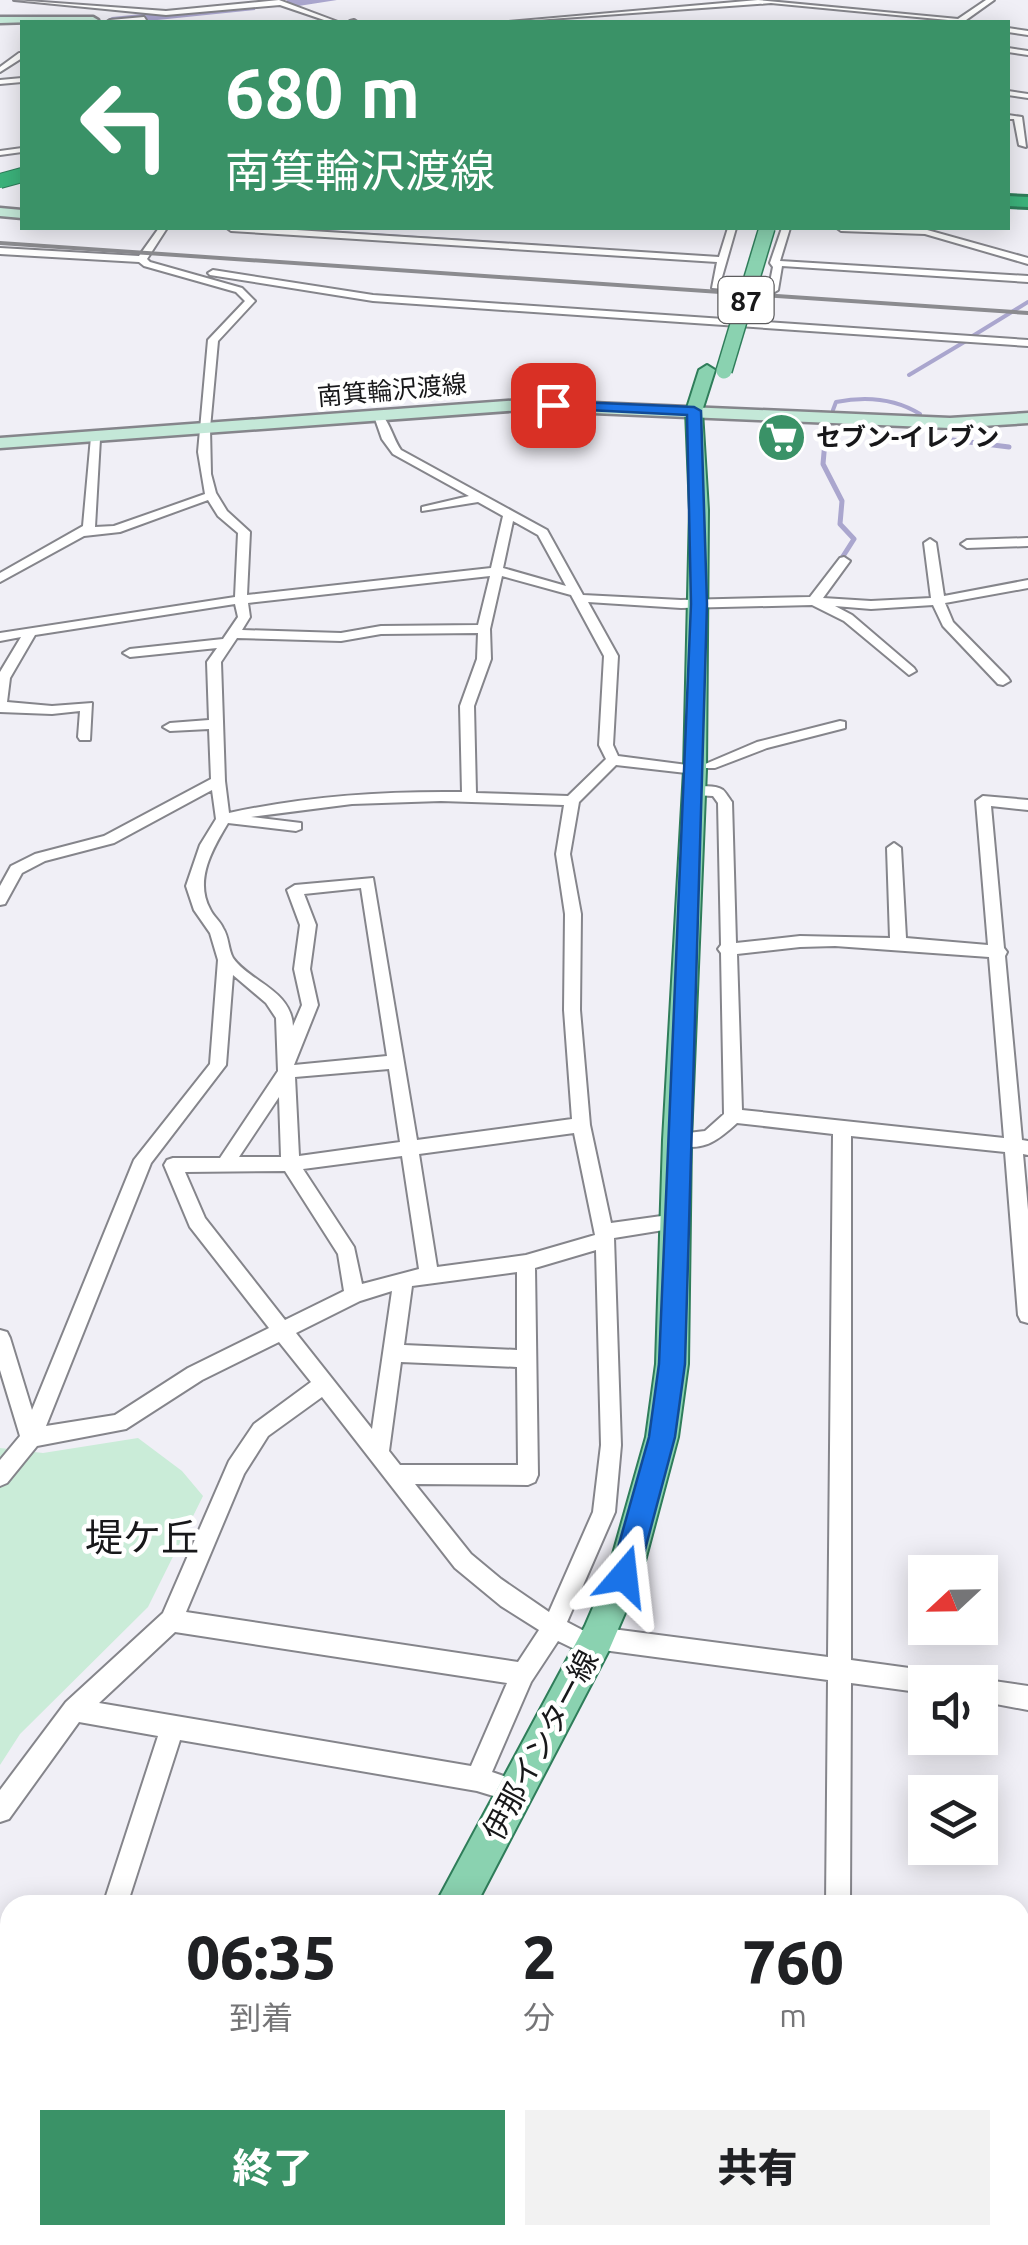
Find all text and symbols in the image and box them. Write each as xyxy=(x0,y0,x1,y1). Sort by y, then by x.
text: 680 m xyxy=(225,53,420,131)
icon: left xyxy=(60,60,190,190)
text: 南箕輪沢渡線 xyxy=(225,145,495,196)
road number: 87 xyxy=(718,277,774,323)
pin xyxy=(511,363,596,448)
street label: 南箕輪沢渡線 xyxy=(316,370,468,410)
icon: arrive xyxy=(526,378,581,433)
supermarket icon: セブン-イレブン xyxy=(755,411,807,463)
place label: セブン-イレブン xyxy=(816,423,999,451)
district label: 堤ケ丘 xyxy=(85,1516,199,1558)
position arrow xyxy=(572,1524,676,1628)
north arrow xyxy=(908,1555,998,1645)
map controls xyxy=(908,1555,998,1865)
street label: 伊那インター線 xyxy=(476,1644,604,1846)
button: sound xyxy=(908,1665,998,1755)
button: layers xyxy=(908,1775,998,1865)
text: 06:35 xyxy=(186,1923,336,1990)
text: 2 xyxy=(522,1923,556,1990)
text: 760 xyxy=(742,1928,844,1995)
text: m xyxy=(779,1997,807,2033)
text: 到着 xyxy=(229,1999,293,2035)
text: 分 xyxy=(523,1999,555,2035)
button: 終了 xyxy=(40,2110,505,2225)
button: 共有 xyxy=(525,2110,990,2225)

